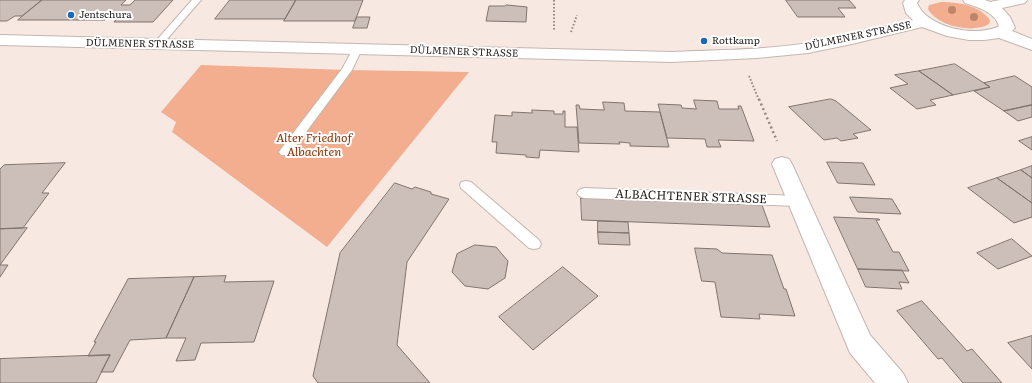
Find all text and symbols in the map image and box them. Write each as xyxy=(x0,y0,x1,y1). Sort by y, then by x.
place label: Jentschura xyxy=(79,9,132,21)
marker: Jentschura xyxy=(66,10,76,20)
street label: DÜLMENER STRASSE xyxy=(804,19,912,53)
place label: Rottkamp xyxy=(712,35,760,47)
marker: Rottkamp xyxy=(699,36,709,46)
street label: DÜLMENER STRASSE xyxy=(86,37,194,51)
street label: DÜLMENER STRASSE xyxy=(410,44,518,60)
park label: Alter Friedhof Albachten xyxy=(276,131,352,159)
street label: ALBACHTENER STRASSE xyxy=(615,187,767,207)

